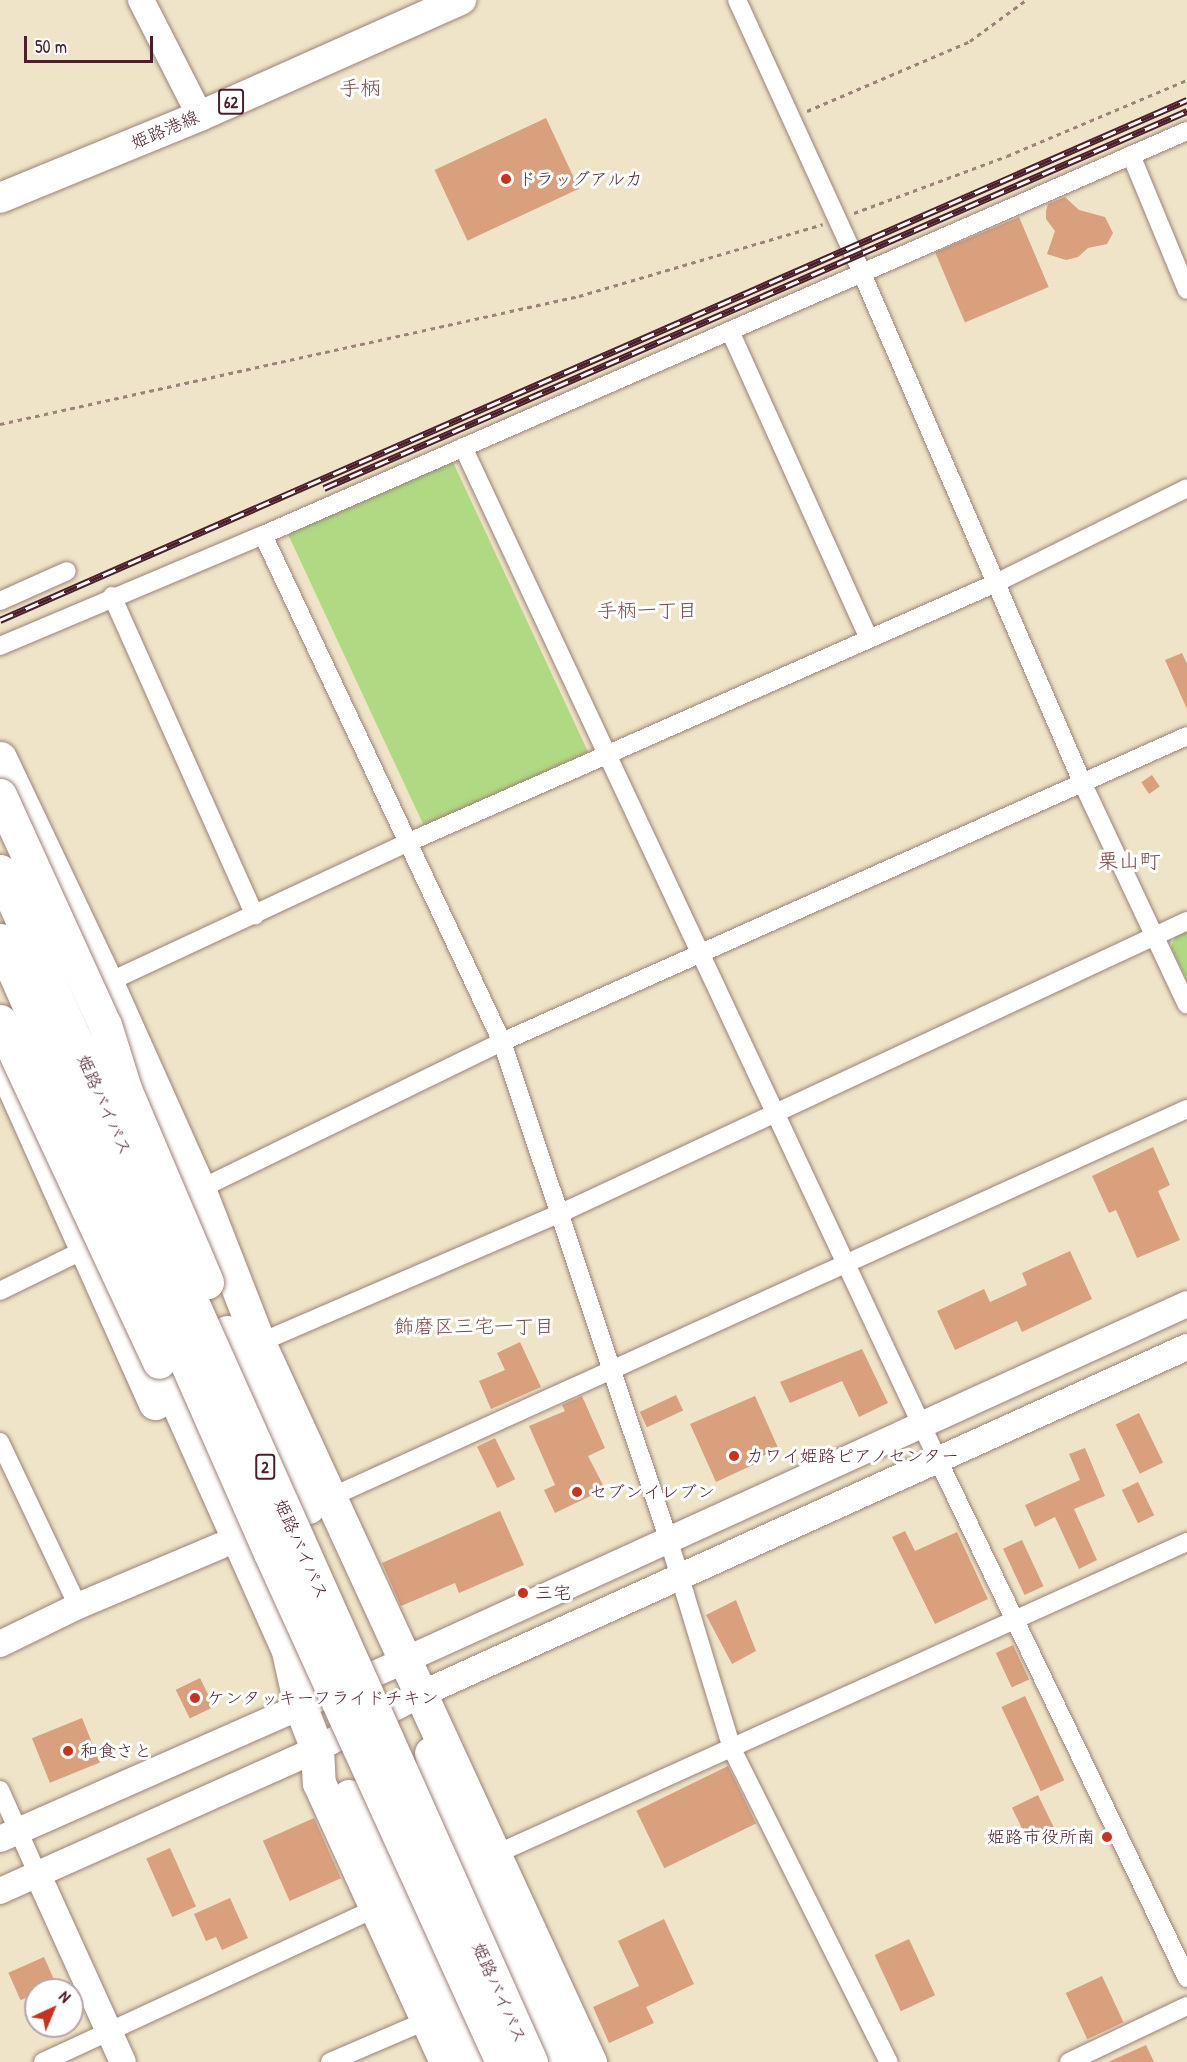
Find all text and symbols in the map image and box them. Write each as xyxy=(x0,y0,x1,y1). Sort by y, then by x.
scale bar xyxy=(27,24,156,62)
text: 50 m xyxy=(35,34,67,59)
district label: 手柄 xyxy=(339,75,381,101)
road number: 62 xyxy=(218,89,244,115)
street label: 姫路港線 xyxy=(128,106,202,154)
place label: ドラッグアルカ xyxy=(518,168,644,190)
marker: ドラッグアルカ xyxy=(499,172,513,186)
district label: 手柄一丁目 xyxy=(597,597,697,621)
district label: 栗山町 xyxy=(1098,848,1160,874)
street label: 姫路バイパス xyxy=(72,1051,136,1159)
district label: 飾磨区三宅一丁目 xyxy=(394,1313,554,1337)
place label: カワイ姫路ピアノセンター xyxy=(746,1445,962,1467)
marker: カワイ姫路ピアノセンター xyxy=(727,1449,741,1463)
road number: 2 xyxy=(254,1454,276,1480)
place label: セブンイレブン xyxy=(589,1481,715,1503)
marker: セブンイレブン xyxy=(570,1485,584,1499)
street label: 姫路バイパス xyxy=(269,1495,333,1603)
place label: 三宅 xyxy=(535,1582,571,1604)
marker: 三宅 xyxy=(516,1586,530,1600)
place label: ケンタッキーフライドチキン xyxy=(207,1687,441,1709)
marker: ケンタッキーフライドチキン xyxy=(188,1691,202,1705)
place label: 和食さと xyxy=(80,1740,152,1762)
marker: 和食さと xyxy=(61,1744,75,1758)
place label: 姫路市役所南 xyxy=(987,1826,1095,1848)
marker: 姫路市役所南 xyxy=(1100,1830,1114,1844)
street label: 姫路バイパス xyxy=(467,1939,531,2047)
north arrow xyxy=(24,1978,84,2038)
text: N xyxy=(54,1986,76,2007)

